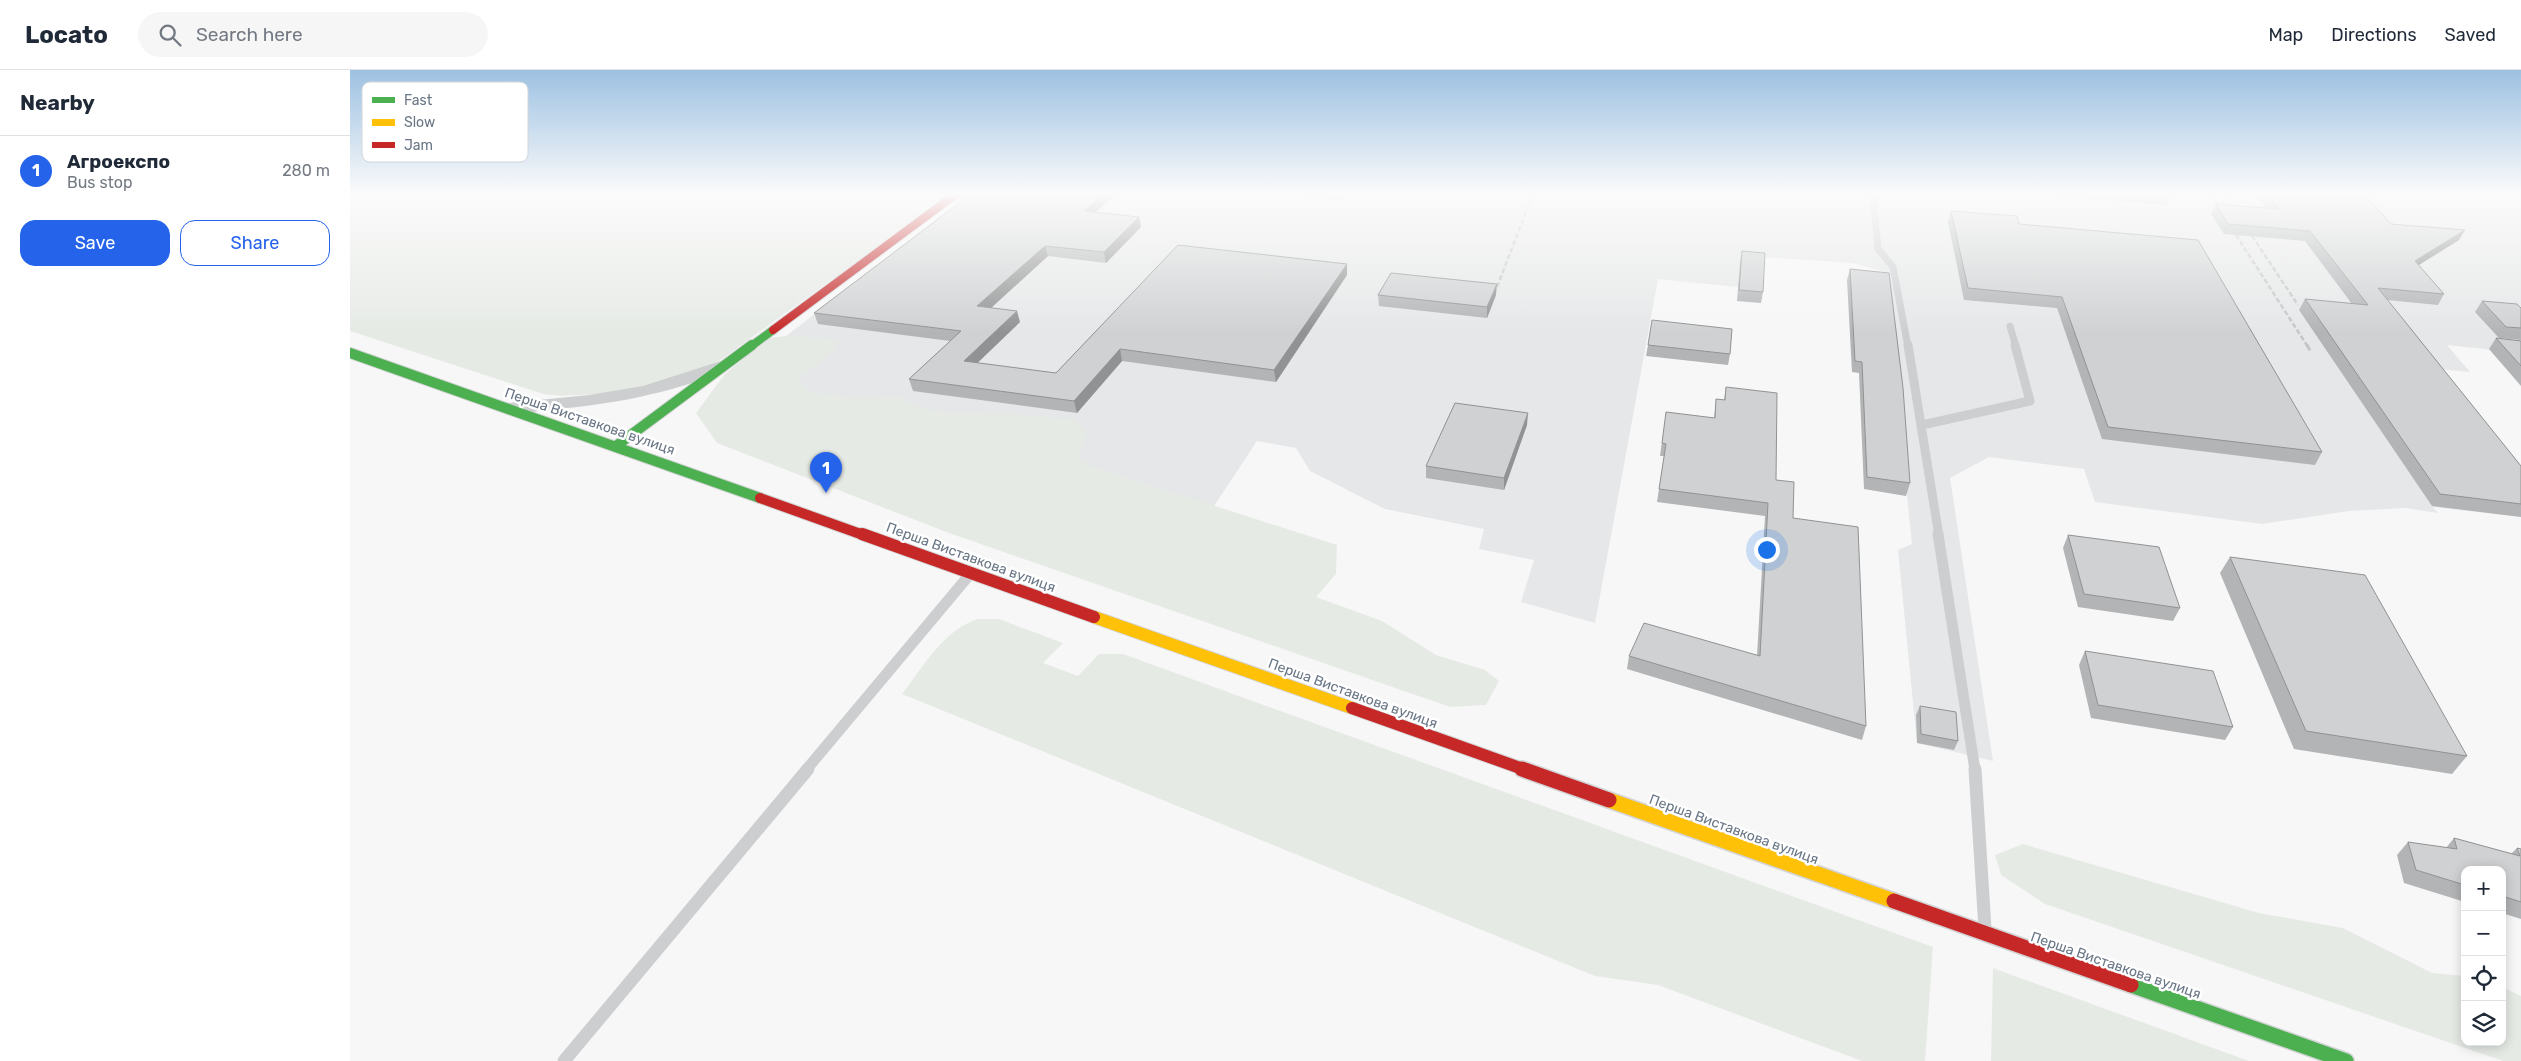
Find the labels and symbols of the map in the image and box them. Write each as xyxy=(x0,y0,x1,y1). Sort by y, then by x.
legend xyxy=(362,82,528,162)
text: Fast xyxy=(404,92,433,109)
text: Slow xyxy=(404,114,435,131)
text: Jam xyxy=(404,137,433,154)
street label: Перша Виставкова вулиця xyxy=(502,384,677,459)
pin: 1 xyxy=(810,452,842,493)
street label: Перша Виставкова вулиця xyxy=(884,519,1058,596)
your location xyxy=(1754,537,1780,563)
street label: Перша Виставкова вулиця xyxy=(1266,655,1440,732)
street label: Перша Виставкова вулиця xyxy=(1647,791,1821,868)
street label: Перша Виставкова вулиця xyxy=(2028,928,2203,1003)

